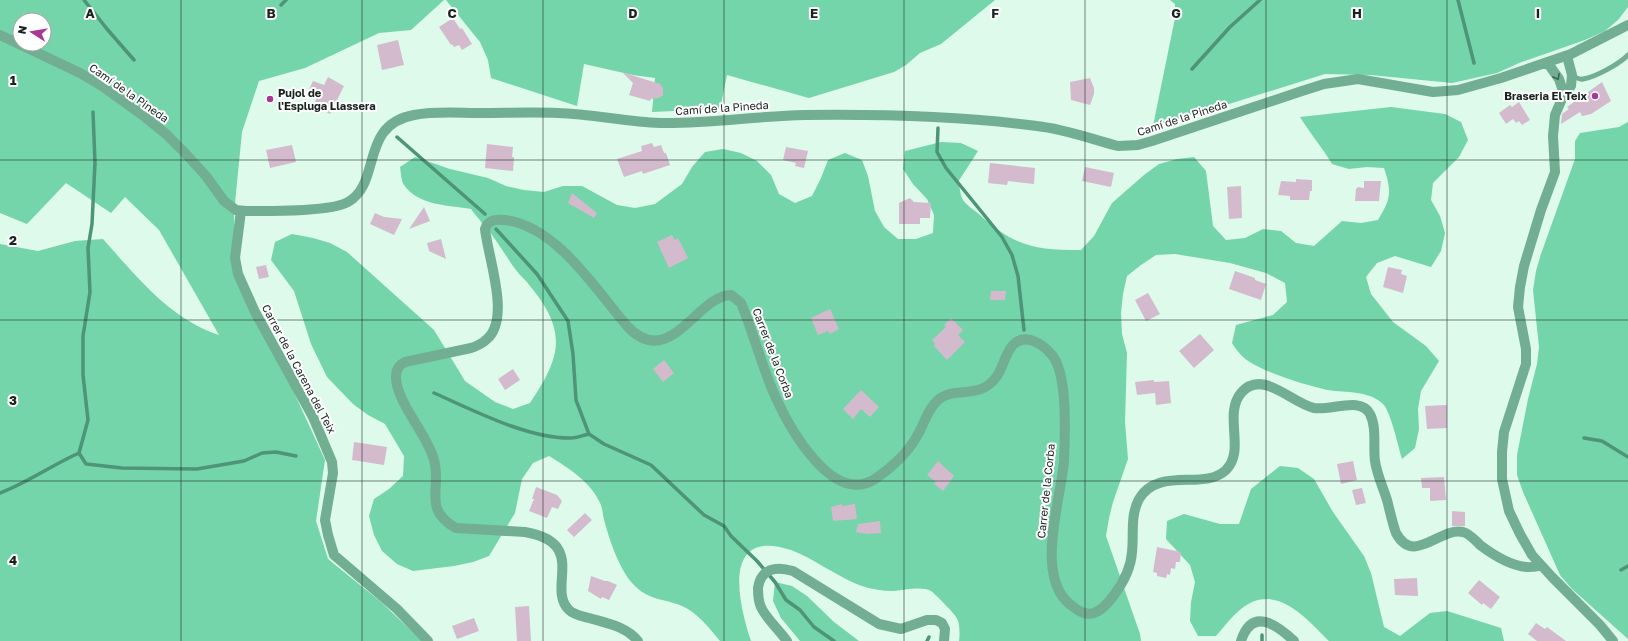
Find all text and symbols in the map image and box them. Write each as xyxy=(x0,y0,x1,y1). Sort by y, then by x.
text: A xyxy=(85,5,95,21)
text: B xyxy=(266,5,276,21)
text: C xyxy=(447,5,457,21)
text: D xyxy=(628,5,638,21)
text: E xyxy=(810,5,818,21)
text: F xyxy=(991,5,999,21)
text: G xyxy=(1171,5,1181,21)
text: H xyxy=(1352,5,1362,21)
text: I xyxy=(1536,5,1540,21)
north arrow xyxy=(12,12,52,52)
text: N xyxy=(15,24,29,35)
street label: Camí de la Pineda xyxy=(87,60,171,125)
text: 1 xyxy=(10,72,17,88)
one-way arrow xyxy=(1552,73,1560,80)
place label: Pujol de l'Espluga Llassera xyxy=(278,86,376,112)
place label: Braseria El Teix xyxy=(1504,89,1588,102)
marker: Braseria El Teix xyxy=(1590,91,1600,101)
marker: Pujol de l'Espluga Llassera xyxy=(265,94,275,104)
street label: Camí de la Pineda xyxy=(1135,97,1228,138)
street label: Camí de la Pineda xyxy=(675,98,769,117)
text: 2 xyxy=(9,232,17,248)
street label: Carrer de la Carena del Teix xyxy=(260,302,339,436)
street label: Carrer de la Corba xyxy=(750,306,797,400)
text: 3 xyxy=(9,392,17,408)
street label: Carrer de la Corba xyxy=(1034,443,1057,539)
text: 4 xyxy=(9,552,17,568)

